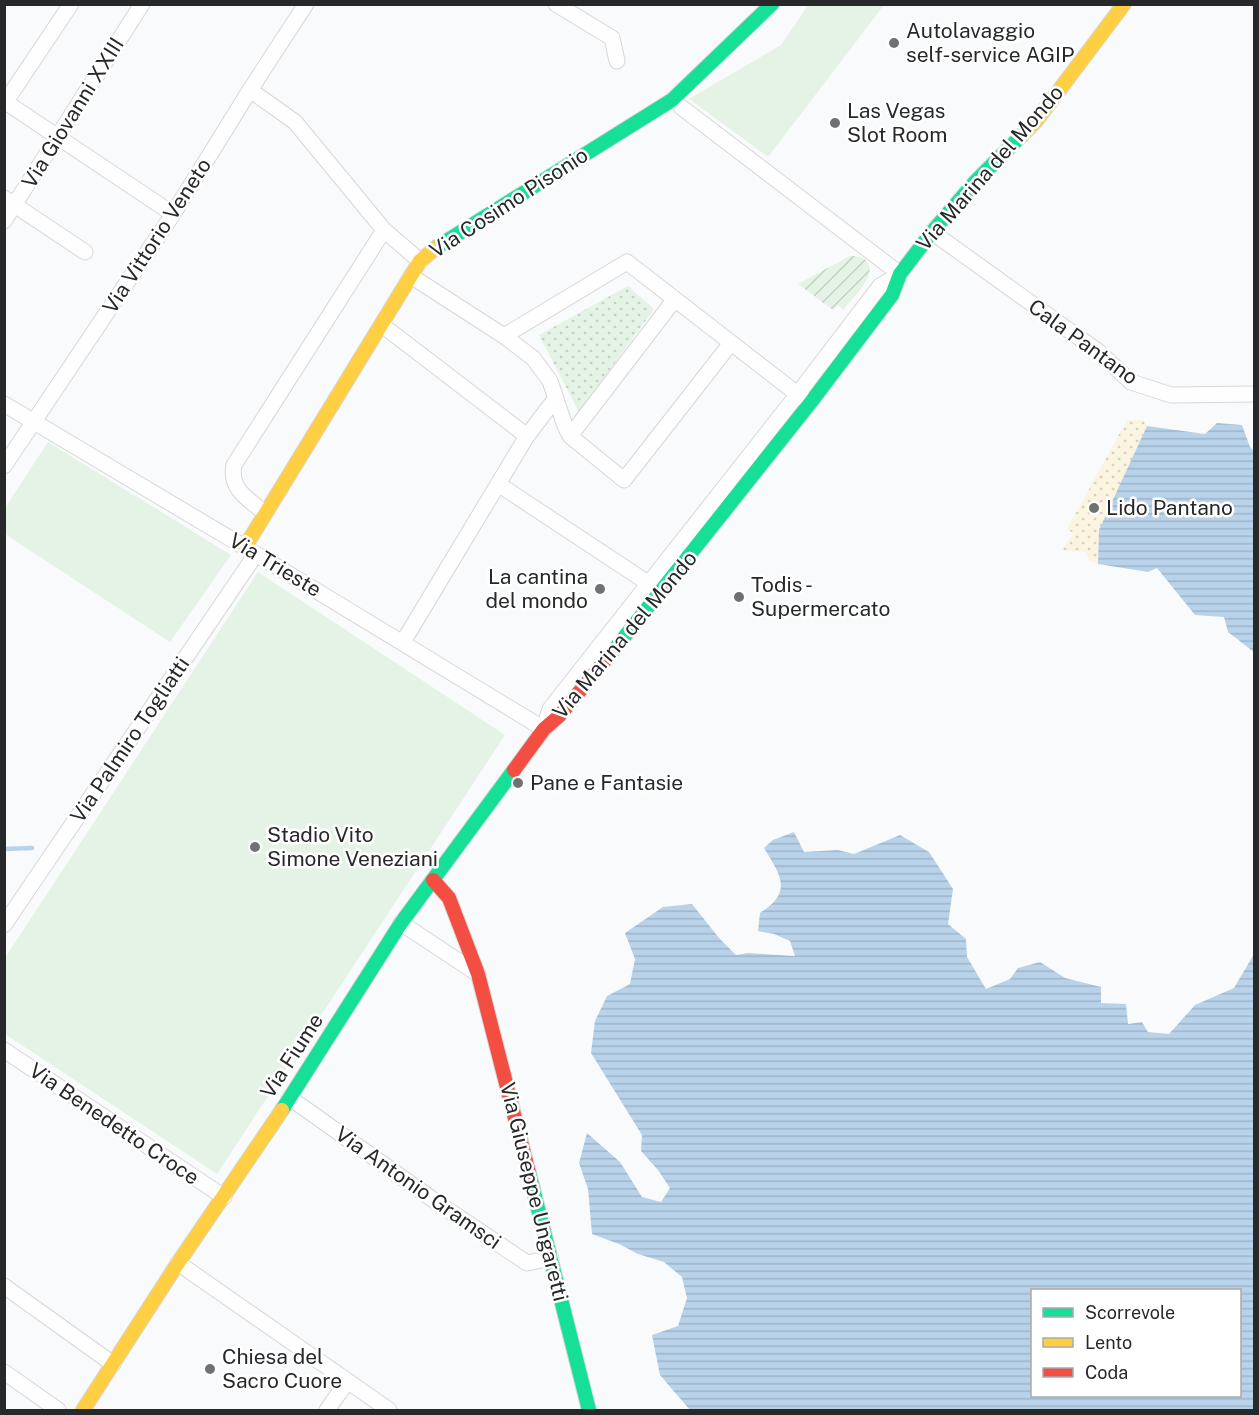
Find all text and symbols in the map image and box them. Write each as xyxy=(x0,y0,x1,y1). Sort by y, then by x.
place label: Autolavaggio self-service AGIP xyxy=(906,18,1074,67)
street label: Via Giovanni XXIII xyxy=(16,33,129,193)
marker: Autolavaggio self-service AGIP xyxy=(887,36,901,50)
street label: Via Marina del Mondo xyxy=(911,80,1068,255)
place label: Las Vegas Slot Room xyxy=(847,98,947,147)
marker: Las Vegas Slot Room xyxy=(828,116,842,130)
street label: Via Cosimo Pisonio xyxy=(425,142,592,263)
street label: Via Vittorio Veneto xyxy=(97,153,216,318)
street label: Cala Pantano xyxy=(1024,294,1143,390)
place label: Lido Pantano xyxy=(1106,495,1233,520)
marker: Lido Pantano xyxy=(1087,501,1101,515)
street label: Via Trieste xyxy=(225,527,326,602)
street label: Via Marina del Mondo xyxy=(547,546,702,724)
place label: La cantina del mondo xyxy=(486,564,588,613)
place label: Todis - Supermercato xyxy=(751,572,890,621)
marker: La cantina del mondo xyxy=(593,582,607,596)
marker: Todis - Supermercato xyxy=(732,590,746,604)
street label: Via Palmiro Togliatti xyxy=(65,652,194,827)
place label: Pane e Fantasie xyxy=(530,770,683,795)
marker: Pane e Fantasie xyxy=(511,776,525,790)
place label: Stadio Vito Simone Veneziani xyxy=(267,822,438,871)
marker: Stadio Vito Simone Veneziani xyxy=(248,840,262,854)
street label: Via Fiume xyxy=(255,1009,328,1103)
street label: Via Benedetto Croce xyxy=(25,1057,204,1190)
street label: Via Giuseppe Ungaretti xyxy=(495,1080,574,1304)
street label: Via Antonio Gramsci xyxy=(331,1121,506,1254)
legend xyxy=(1031,1289,1241,1397)
text: Scorrevole xyxy=(1085,1302,1175,1323)
text: Lento xyxy=(1085,1332,1132,1353)
place label: Chiesa del Sacro Cuore xyxy=(222,1344,342,1393)
marker: Chiesa del Sacro Cuore xyxy=(203,1362,217,1376)
text: Coda xyxy=(1085,1362,1128,1383)

